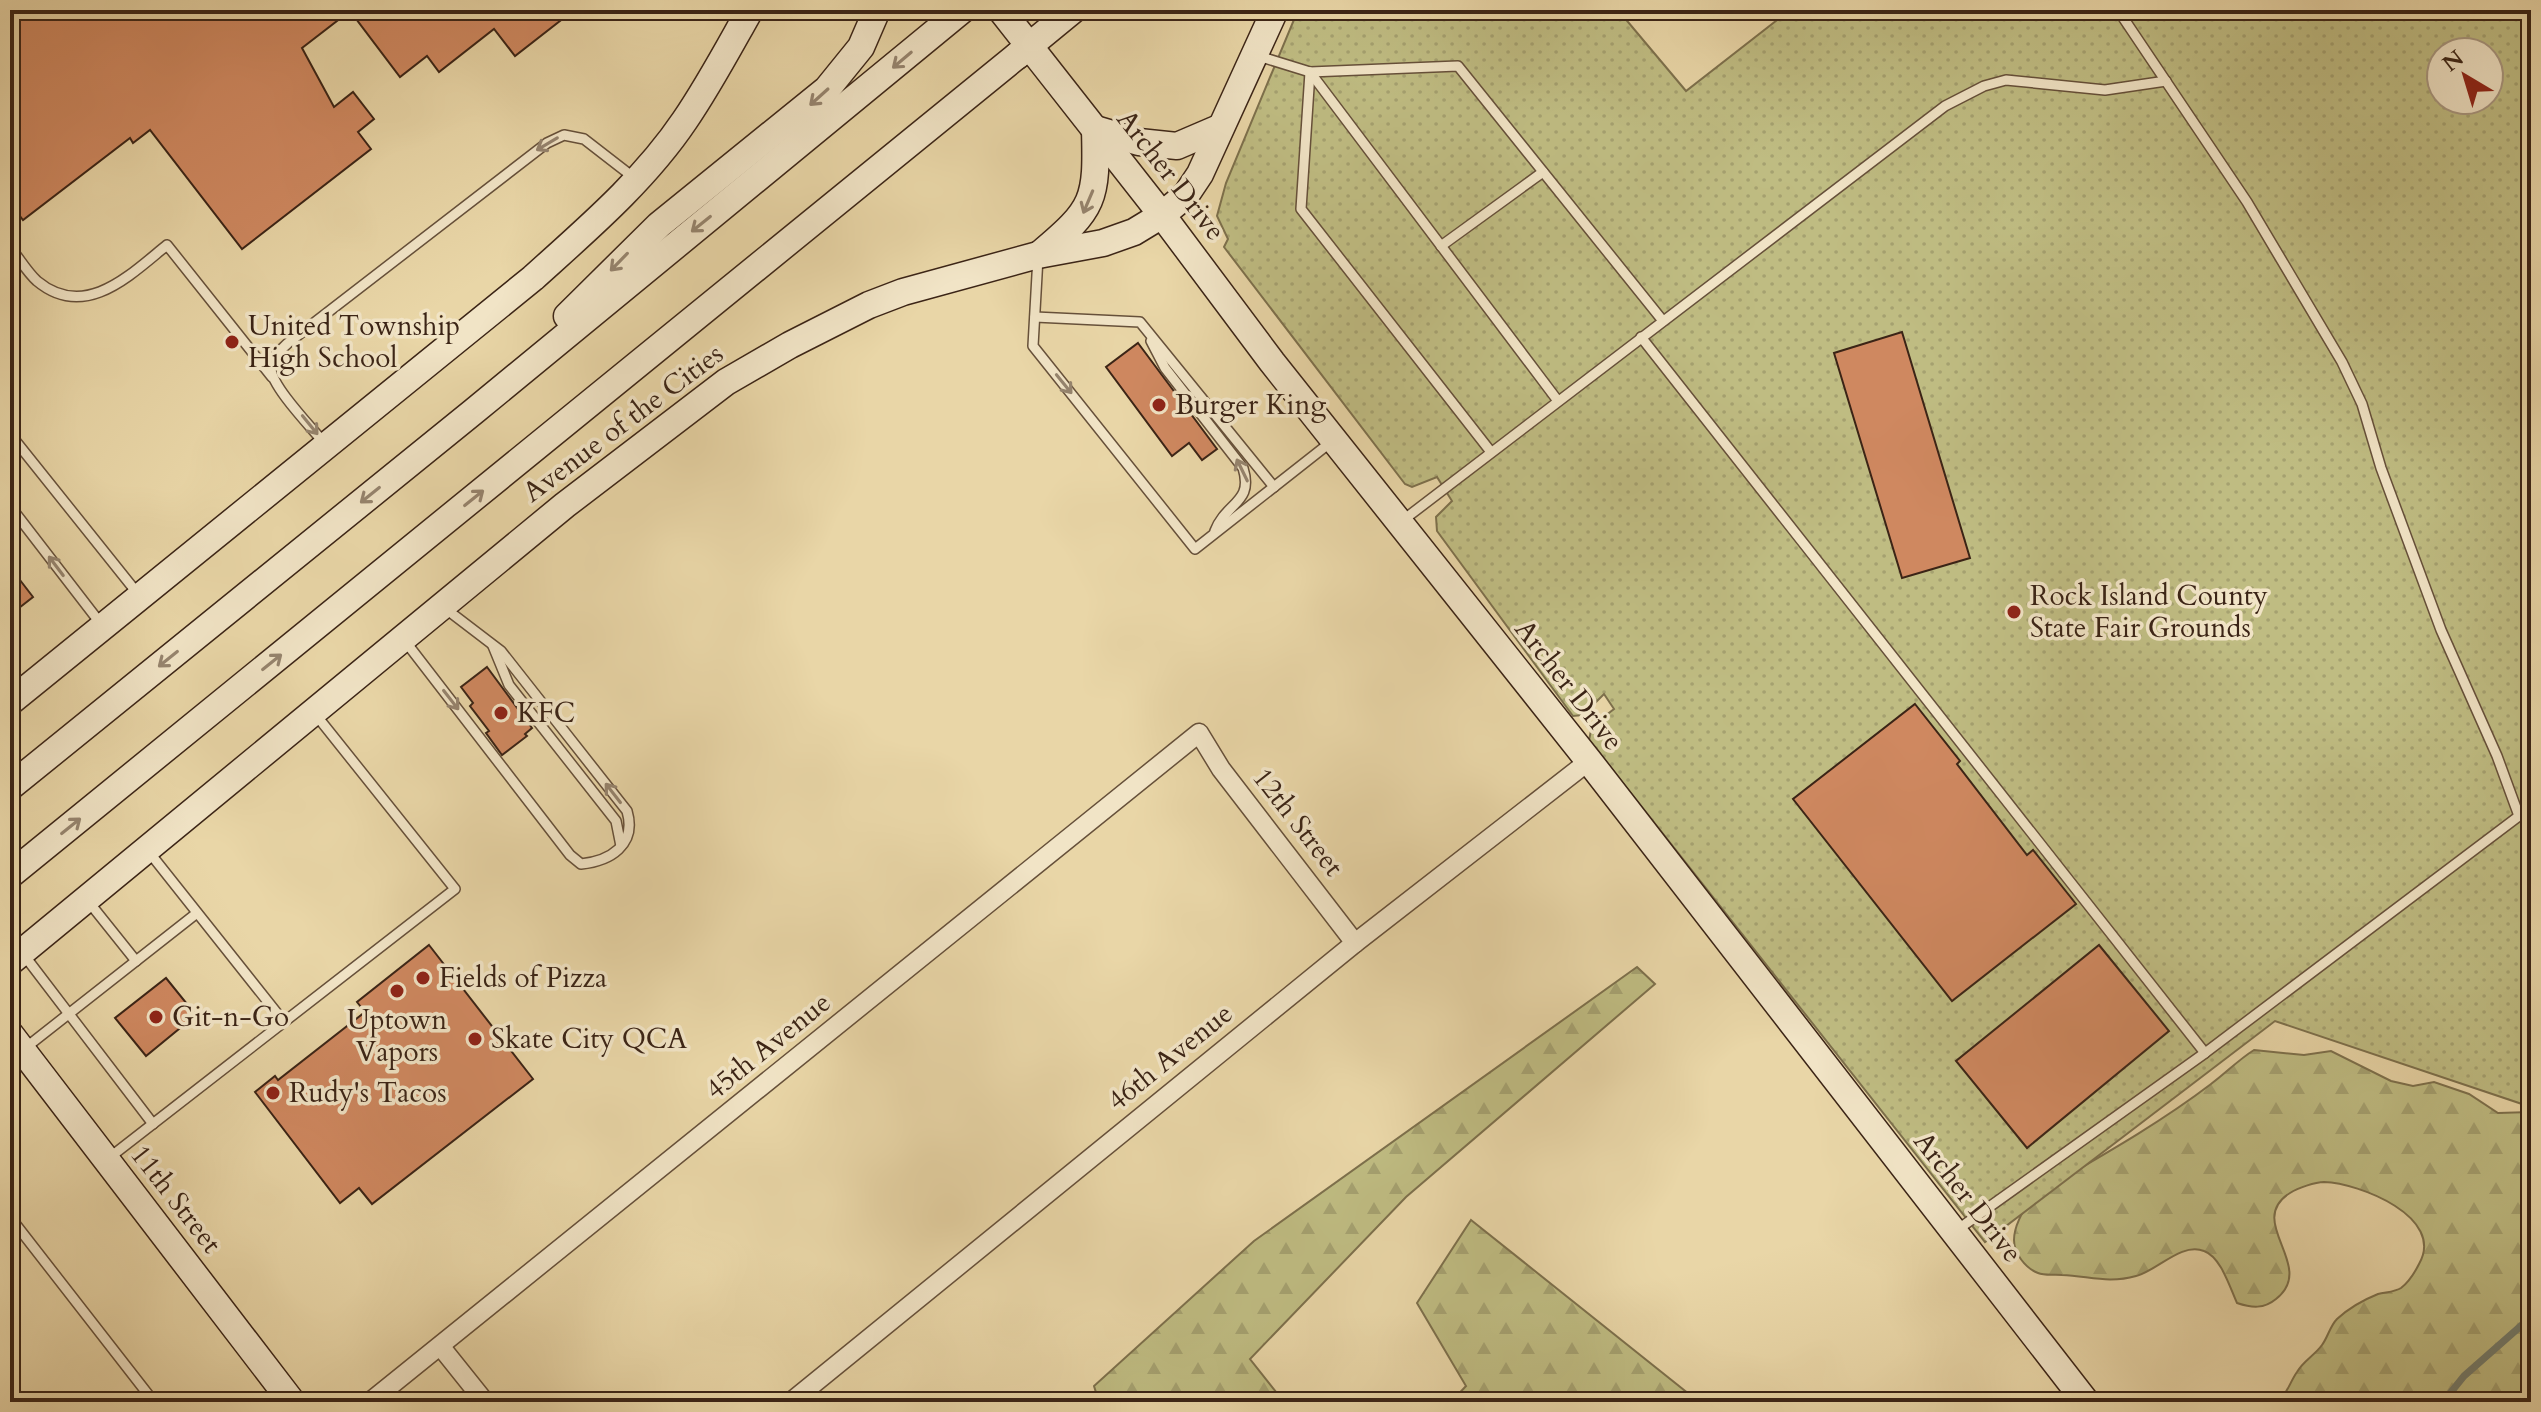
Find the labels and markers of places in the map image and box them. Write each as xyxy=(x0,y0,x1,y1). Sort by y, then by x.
place label: United Township High School xyxy=(248,307,460,377)
marker: United Township High School xyxy=(223,333,241,351)
place label: Burger King xyxy=(1175,386,1326,424)
marker: Burger King xyxy=(1150,396,1168,414)
place label: Rock Island County State Fair Grounds xyxy=(2030,577,2268,647)
marker: Rock Island County State Fair Grounds xyxy=(2005,603,2023,621)
place label: KFC xyxy=(517,694,575,732)
marker: KFC xyxy=(492,704,510,722)
place label: Fields of Pizza xyxy=(439,959,607,997)
marker: Fields of Pizza xyxy=(414,969,432,987)
marker: Uptown Vapors xyxy=(388,982,406,1000)
place label: Git-n-Go xyxy=(172,998,289,1036)
place label: Uptown Vapors xyxy=(347,1001,447,1071)
marker: Git-n-Go xyxy=(147,1008,165,1026)
place label: Skate City QCA xyxy=(491,1020,687,1058)
marker: Skate City QCA xyxy=(466,1030,484,1048)
place label: Rudy's Tacos xyxy=(289,1074,447,1112)
marker: Rudy's Tacos xyxy=(264,1084,282,1102)

